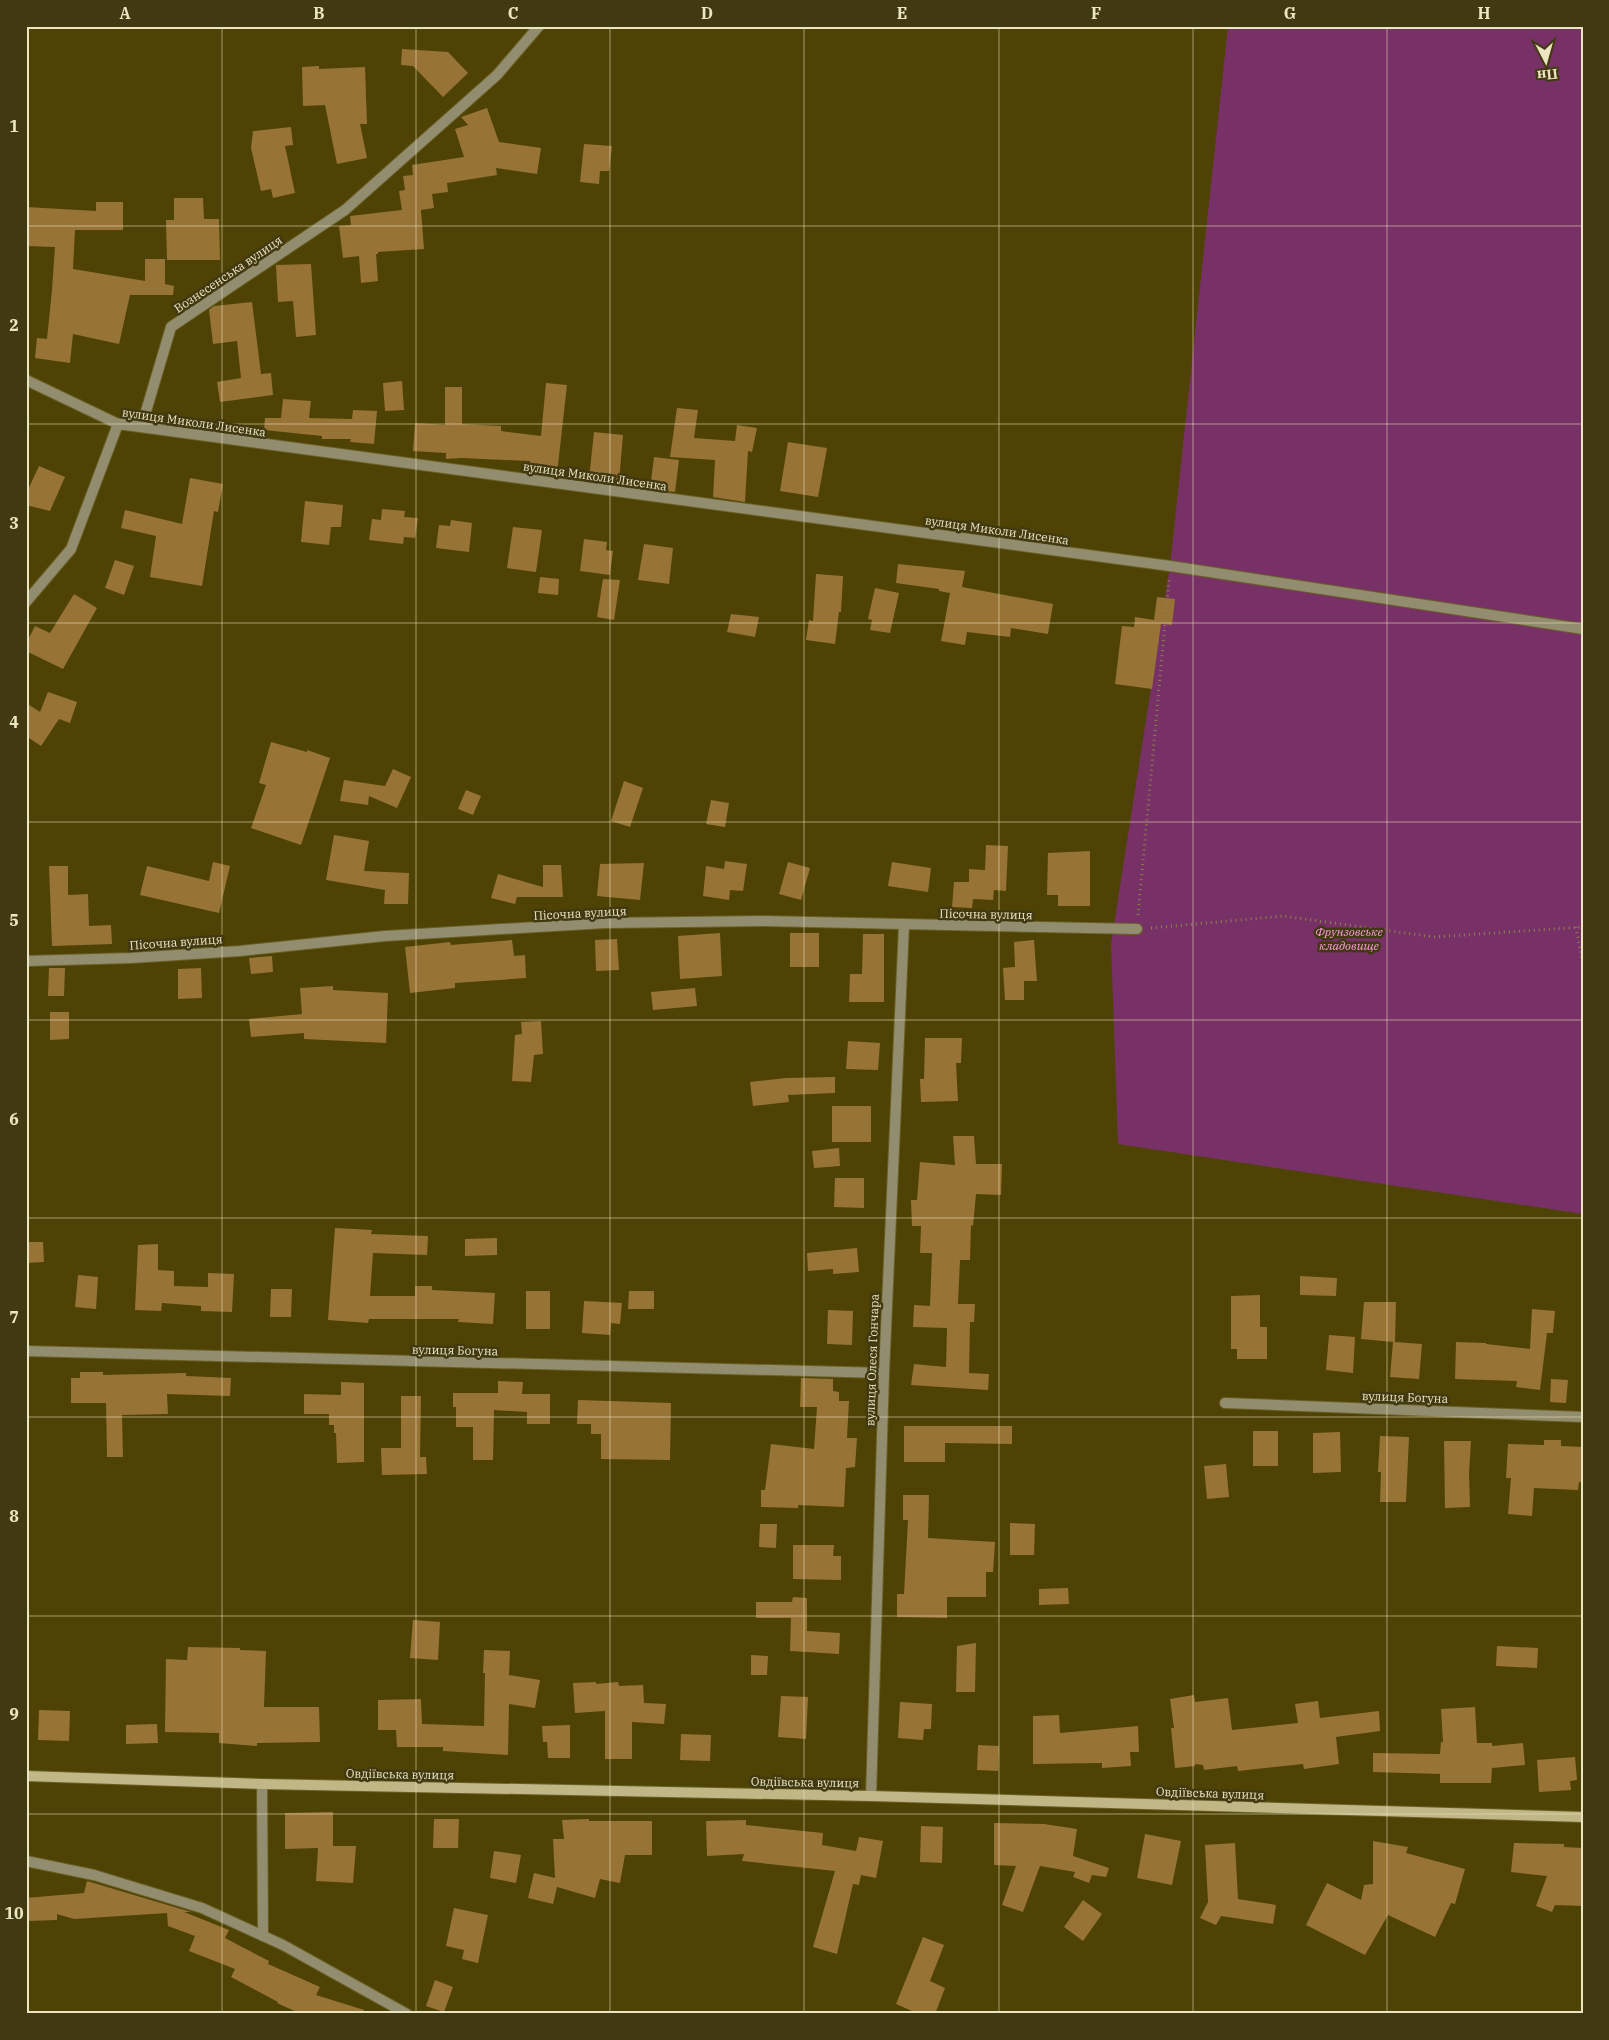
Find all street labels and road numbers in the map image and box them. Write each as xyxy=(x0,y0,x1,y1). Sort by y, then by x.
street label: Вознесенська вулиця xyxy=(171,232,285,316)
street label: вулиця Миколи Лисенка xyxy=(121,404,267,440)
street label: вулиця Миколи Лисенка xyxy=(522,458,668,494)
street label: вулиця Миколи Лисенка xyxy=(924,512,1070,548)
street label: Пісочна вулиця xyxy=(533,903,627,923)
street label: Пісочна вулиця xyxy=(939,906,1033,922)
street label: Пісочна вулиця xyxy=(129,931,223,953)
street label: вулиця Олеся Гончара xyxy=(862,1293,882,1426)
street label: вулиця Богуна xyxy=(412,1342,499,1358)
street label: вулиця Богуна xyxy=(1362,1388,1449,1406)
street label: Овдіївська вулиця xyxy=(346,1766,454,1782)
street label: Овдіївська вулиця xyxy=(751,1774,859,1790)
street label: Овдіївська вулиця xyxy=(1156,1784,1265,1802)

